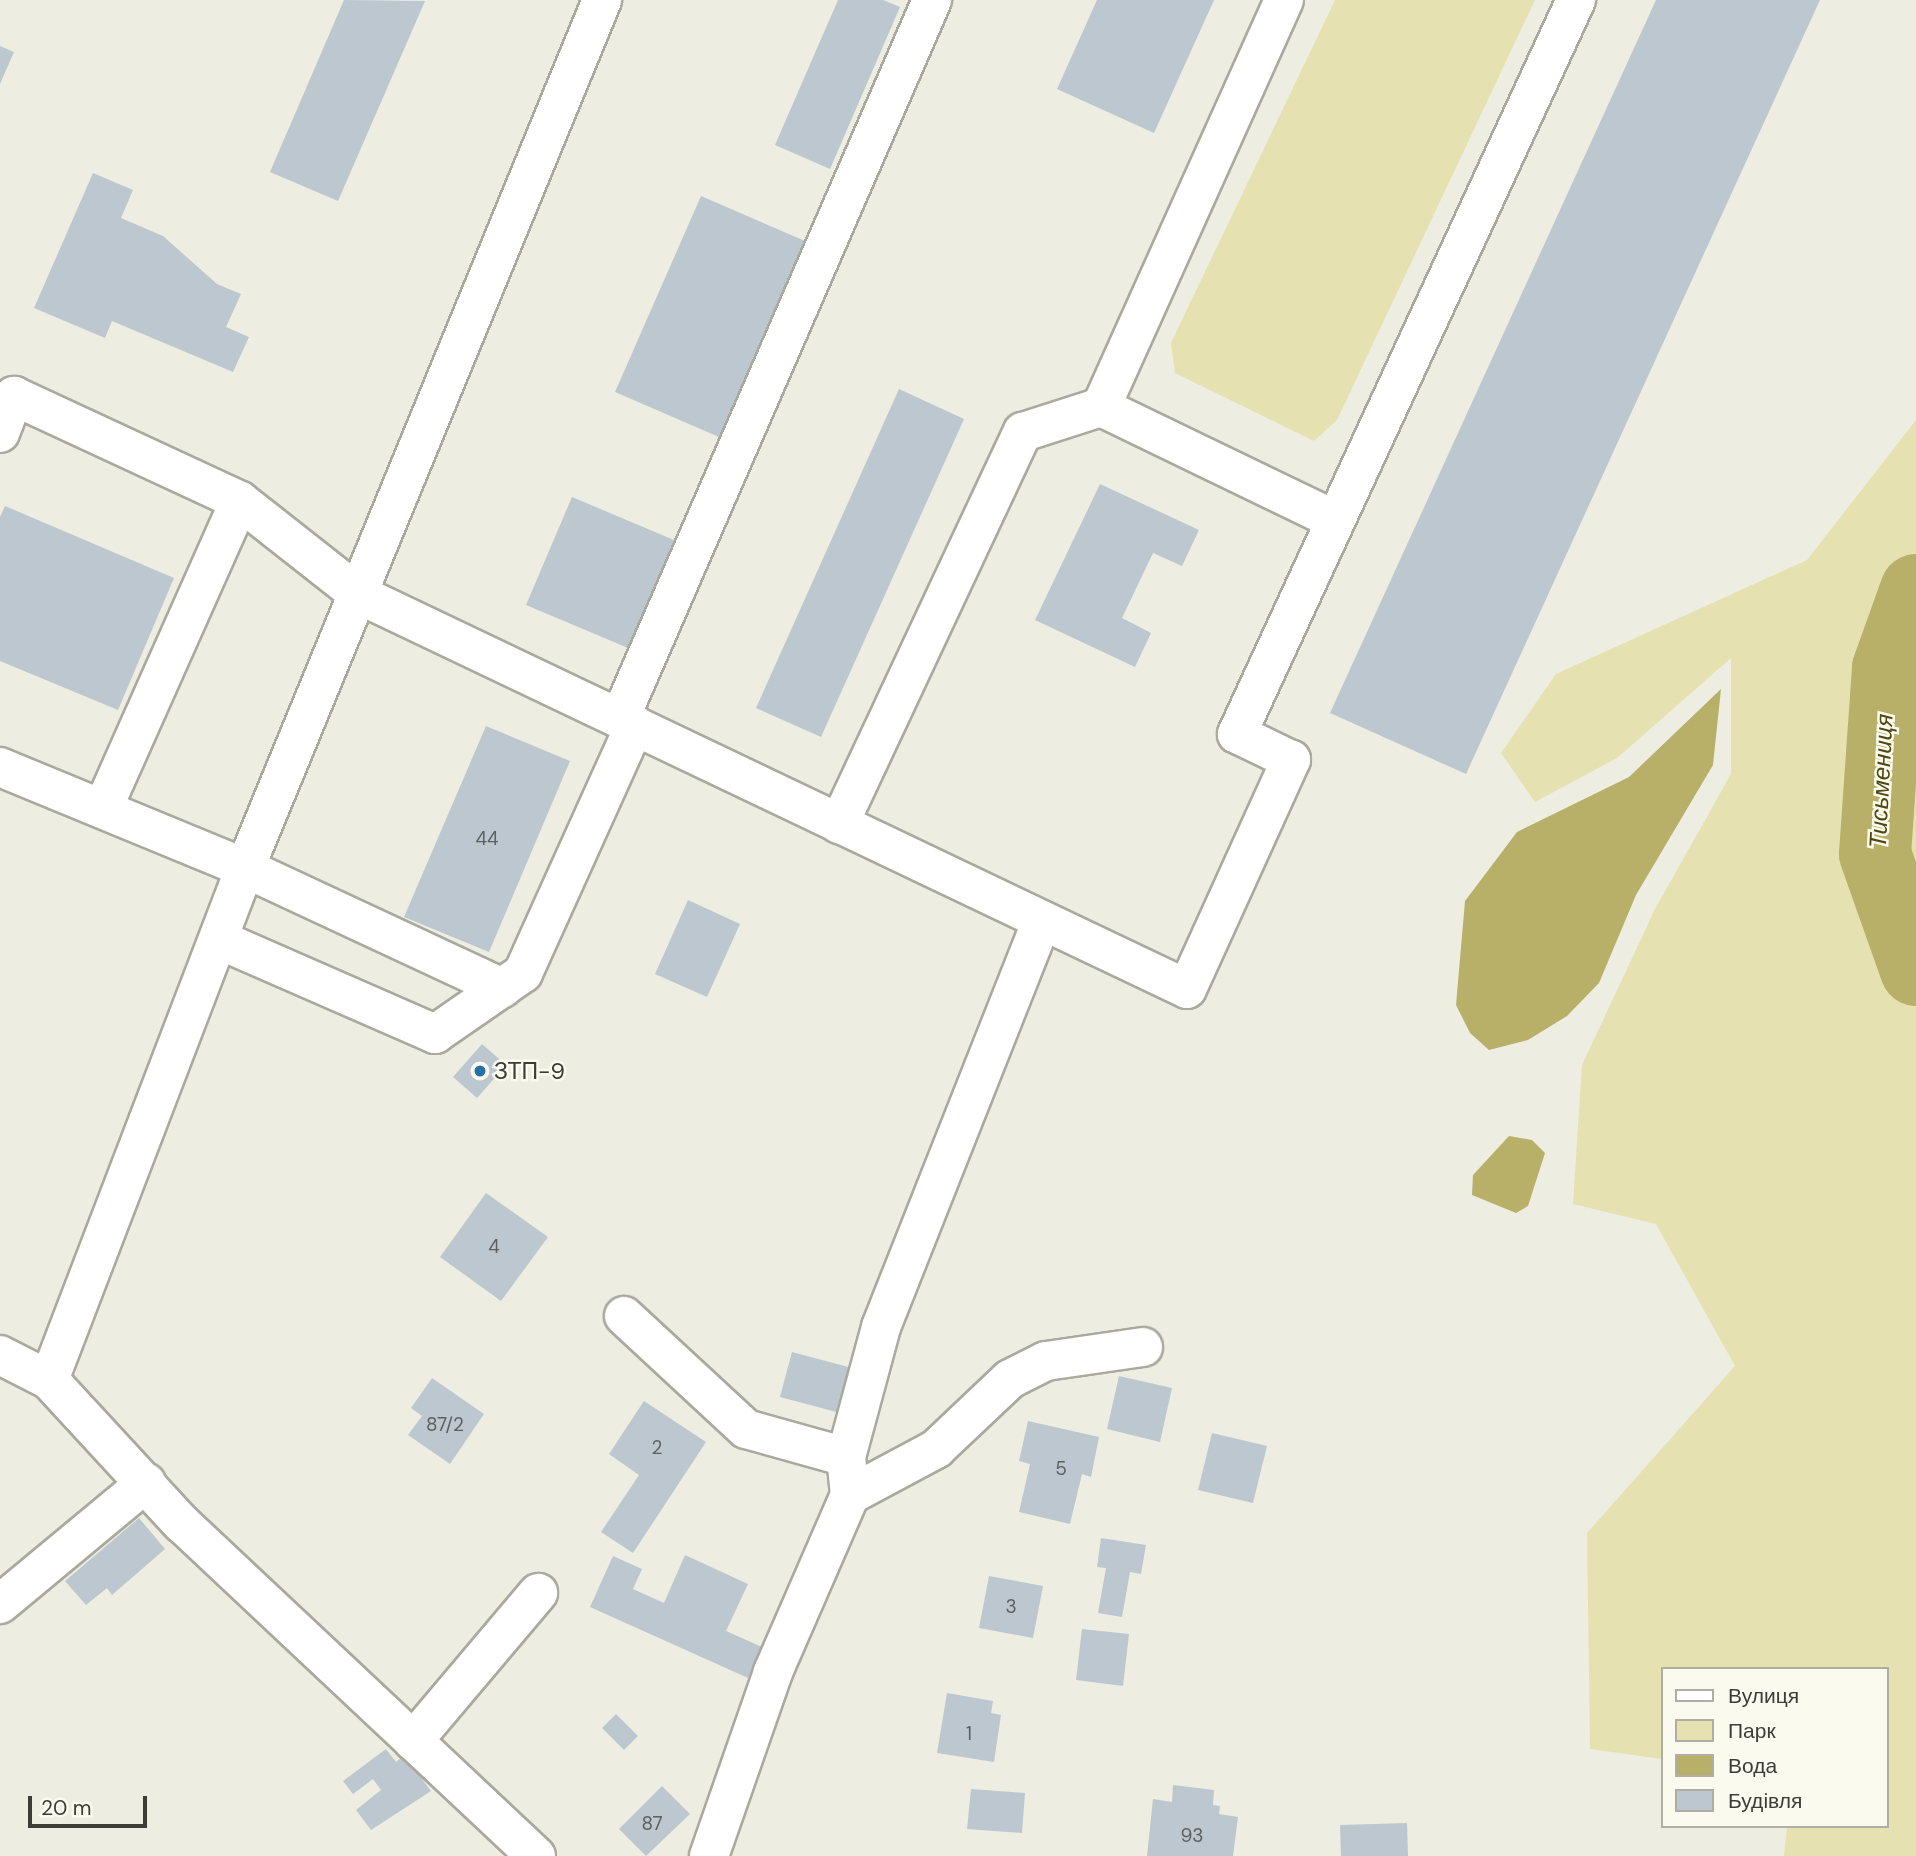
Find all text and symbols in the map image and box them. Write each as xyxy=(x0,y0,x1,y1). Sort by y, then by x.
water label: Тисьмениця xyxy=(1863,713,1899,849)
house number: 44 xyxy=(475,828,499,850)
place label: ЗТП-9 xyxy=(494,1057,565,1085)
marker: ЗТП-9 xyxy=(472,1063,488,1079)
house number: 4 xyxy=(488,1236,500,1258)
house number: 87/2 xyxy=(426,1414,464,1436)
house number: 2 xyxy=(652,1437,662,1459)
house number: 5 xyxy=(1055,1458,1067,1480)
house number: 3 xyxy=(1005,1596,1017,1618)
legend xyxy=(1660,1667,1888,1828)
text: Вулиця xyxy=(1728,1682,1799,1710)
text: Парк xyxy=(1728,1717,1776,1745)
house number: 1 xyxy=(966,1723,972,1745)
text: Вода xyxy=(1728,1752,1777,1780)
scale bar xyxy=(32,1783,150,1827)
text: Будівля xyxy=(1728,1787,1802,1815)
text: 20 m xyxy=(41,1794,92,1822)
house number: 87 xyxy=(641,1813,663,1835)
house number: 93 xyxy=(1181,1825,1203,1847)

